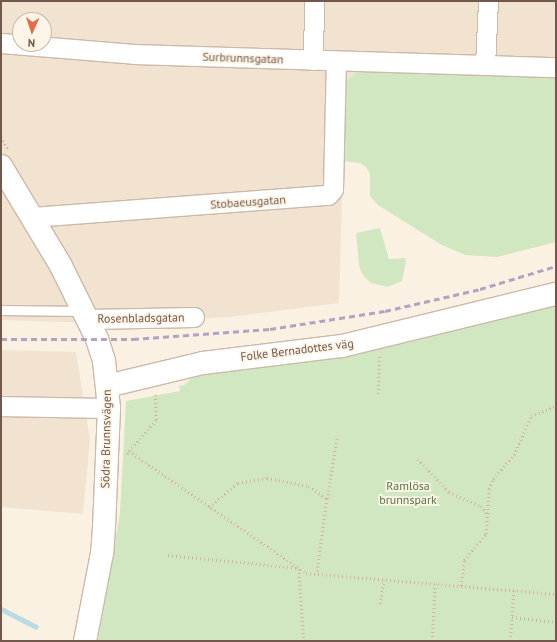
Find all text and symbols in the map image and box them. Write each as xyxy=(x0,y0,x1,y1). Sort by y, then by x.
north arrow xyxy=(12,12,52,52)
text: N xyxy=(27,36,35,50)
street label: Surbrunnsgatan xyxy=(202,49,284,67)
street label: Stobaeusgatan xyxy=(210,192,286,212)
street label: Rosenbladsgatan xyxy=(97,310,185,326)
street label: Folke Bernadottes väg xyxy=(239,336,355,364)
street label: Södra Brunnsvägen xyxy=(98,389,114,489)
park label: Ramlösa brunnspark xyxy=(379,479,437,507)

